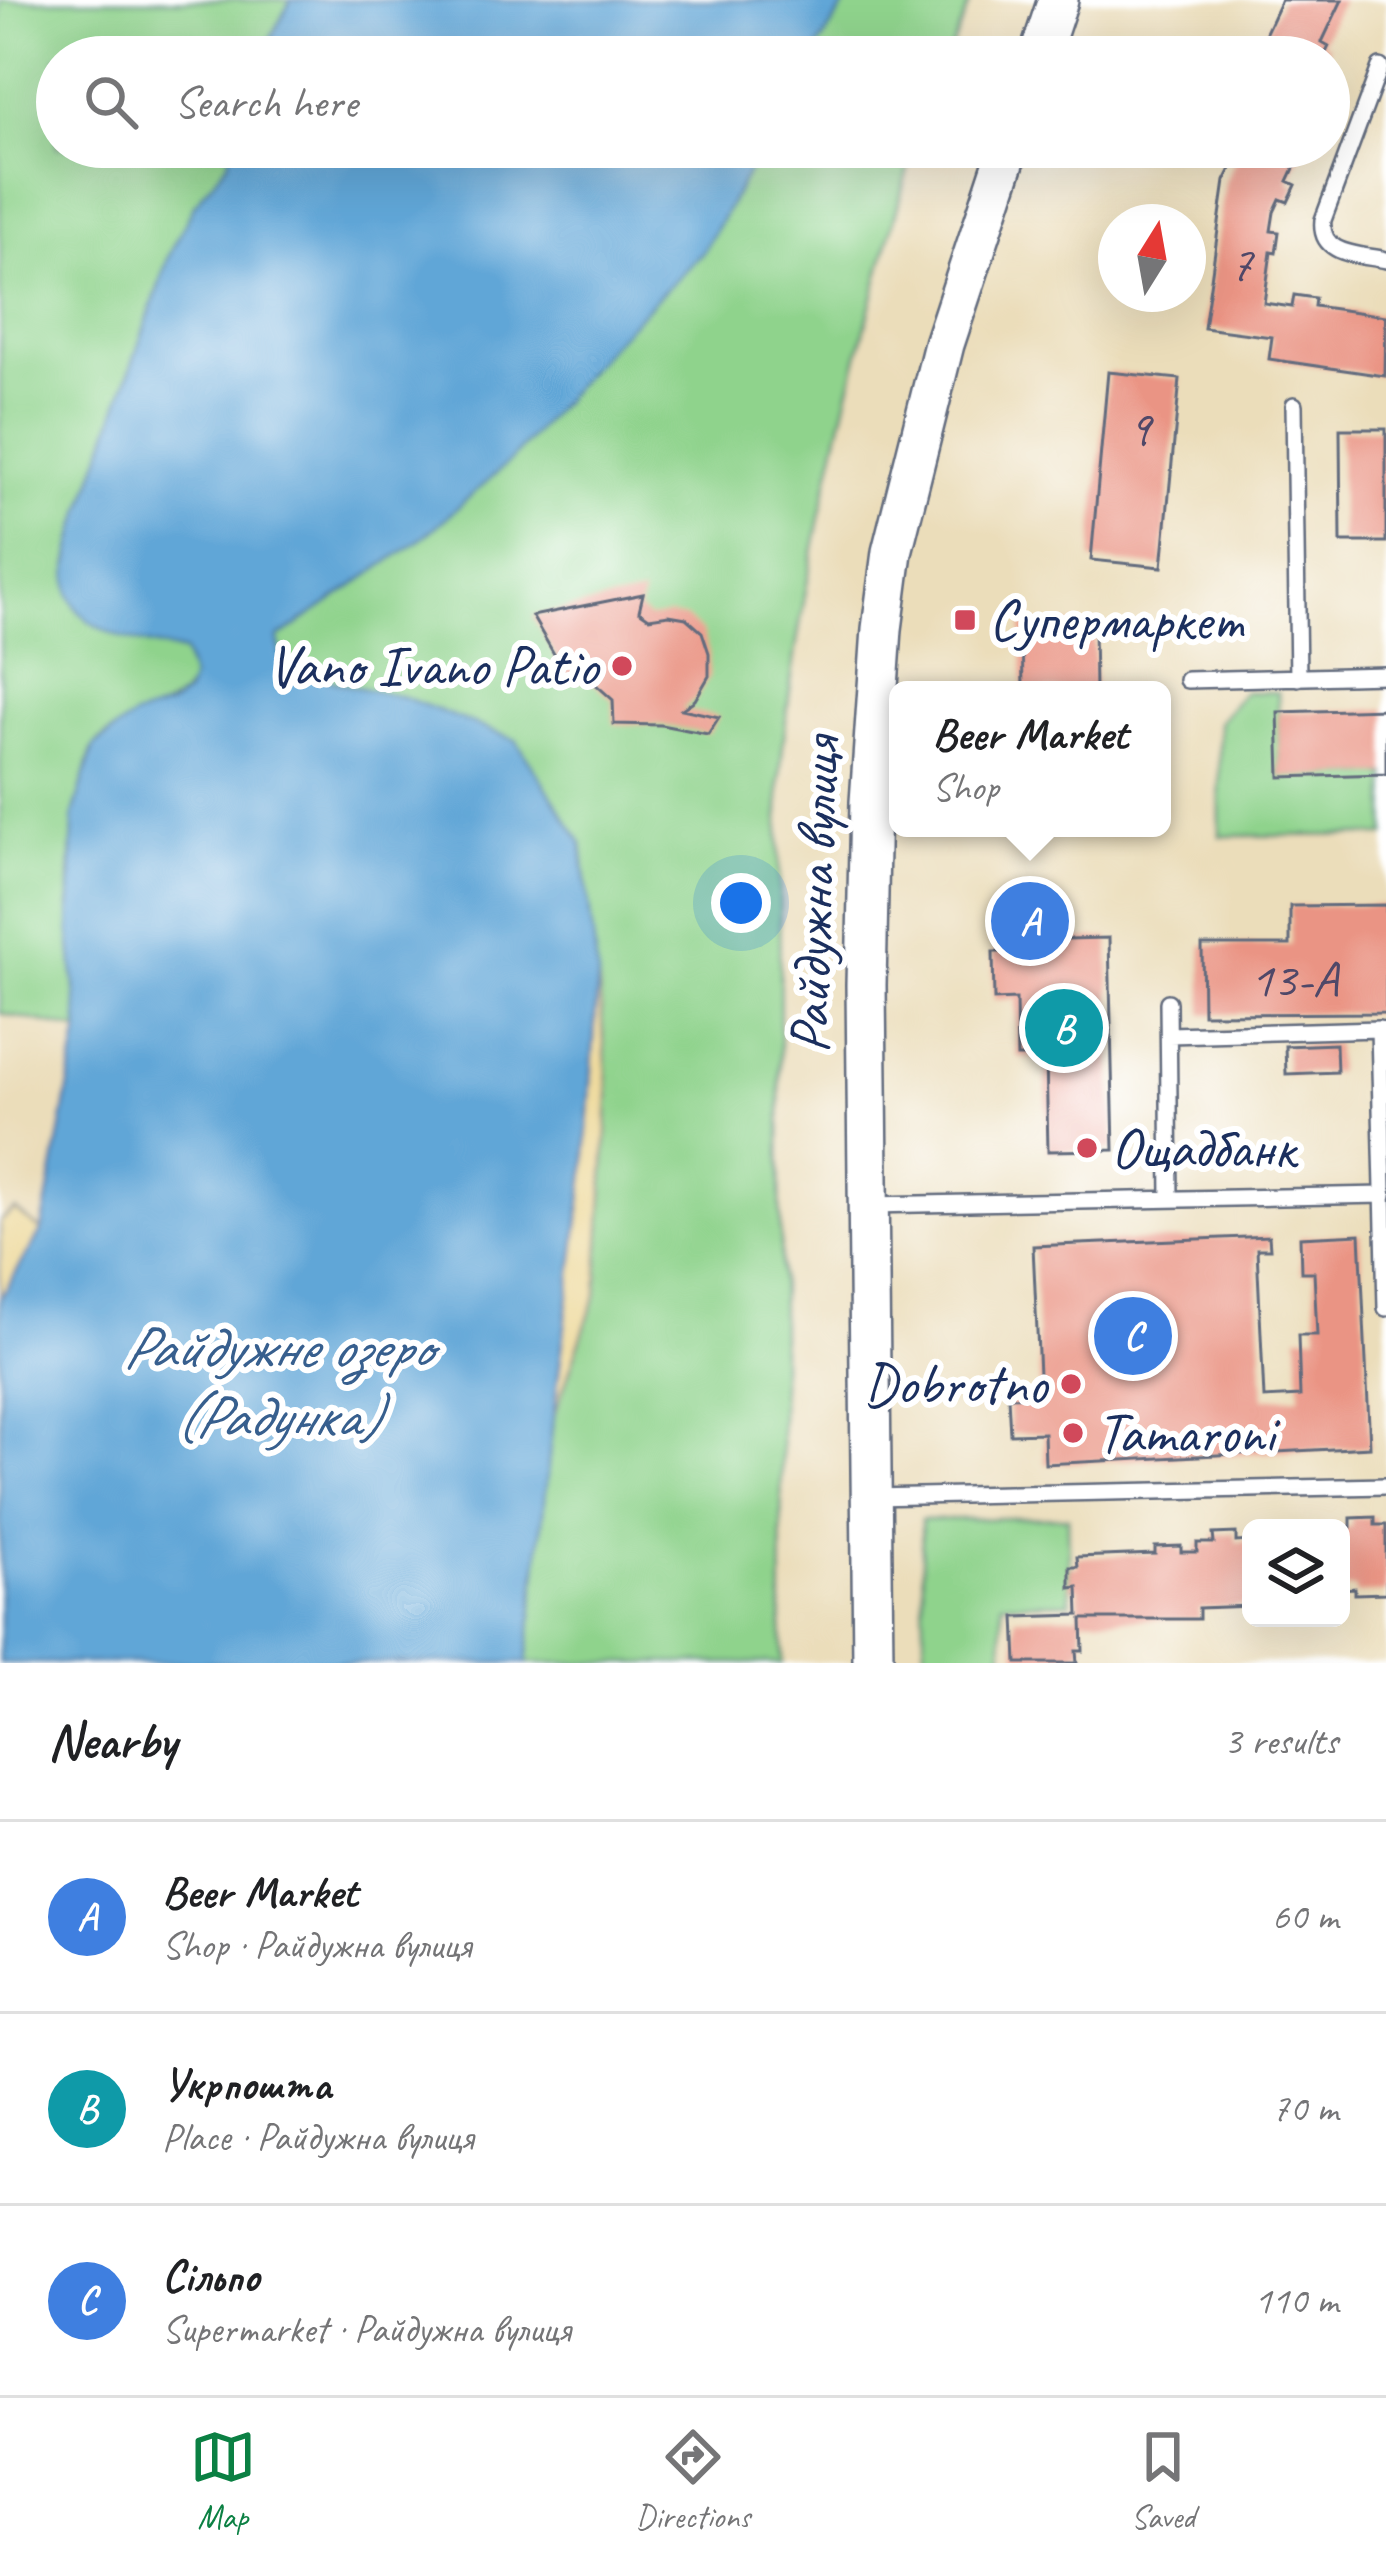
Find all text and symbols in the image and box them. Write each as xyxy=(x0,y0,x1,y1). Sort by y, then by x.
search box xyxy=(36,36,1350,168)
icon: search xyxy=(78,69,144,135)
text: Search here xyxy=(174,74,357,131)
north arrow xyxy=(1098,204,1206,312)
house number: 7 xyxy=(1230,231,1256,295)
house number: 9 xyxy=(1128,396,1155,460)
place label: Супермаркет xyxy=(989,584,1246,656)
marker: Супермаркет xyxy=(952,607,978,633)
place label: Vano Ivano Patio xyxy=(268,630,601,702)
marker: Vano Ivano Patio xyxy=(609,653,635,679)
popup xyxy=(889,681,1171,837)
text: Beer Market xyxy=(932,706,1128,763)
street label: Райдужна вулиця xyxy=(773,731,856,1054)
text: Shop xyxy=(932,763,999,812)
your location xyxy=(711,873,771,933)
pin: A xyxy=(991,876,1069,966)
house number: 13-А xyxy=(1250,947,1340,1011)
pin: B xyxy=(1025,983,1103,1073)
place label: Ощадбанк xyxy=(1111,1112,1299,1184)
marker: Ощадбанк xyxy=(1074,1135,1100,1161)
pin: C xyxy=(1094,1291,1172,1381)
water label: Райдужне озеро (Радунка) xyxy=(123,1309,442,1454)
place label: Dobrotno xyxy=(863,1348,1050,1420)
marker: Dobrotno xyxy=(1058,1371,1084,1397)
place label: Tamaroni xyxy=(1097,1397,1281,1469)
marker: Tamaroni xyxy=(1060,1420,1086,1446)
map controls xyxy=(1242,1519,1350,1627)
button: layers xyxy=(1242,1519,1350,1627)
text: Nearby xyxy=(48,1709,176,1773)
text: 3 results xyxy=(1224,1717,1338,1766)
text: Beer Market xyxy=(162,1864,357,1921)
text: A xyxy=(77,1892,97,1941)
text: 60 m xyxy=(1272,1892,1338,1941)
text: Shop · Райдужна вулиця xyxy=(162,1921,471,1970)
text: Укрпошта xyxy=(162,2056,331,2113)
text: B xyxy=(77,2084,97,2133)
text: 70 m xyxy=(1272,2084,1338,2133)
text: Place · Райдужна вулиця xyxy=(162,2113,473,2162)
text: Сільпо xyxy=(162,2248,259,2305)
text: C xyxy=(78,2276,96,2325)
text: 110 m xyxy=(1254,2276,1338,2325)
text: Supermarket · Райдужна вулиця xyxy=(162,2305,570,2354)
tab: Map xyxy=(190,2424,256,2538)
tab: Directions xyxy=(636,2424,750,2538)
tab: Saved xyxy=(1130,2424,1196,2538)

